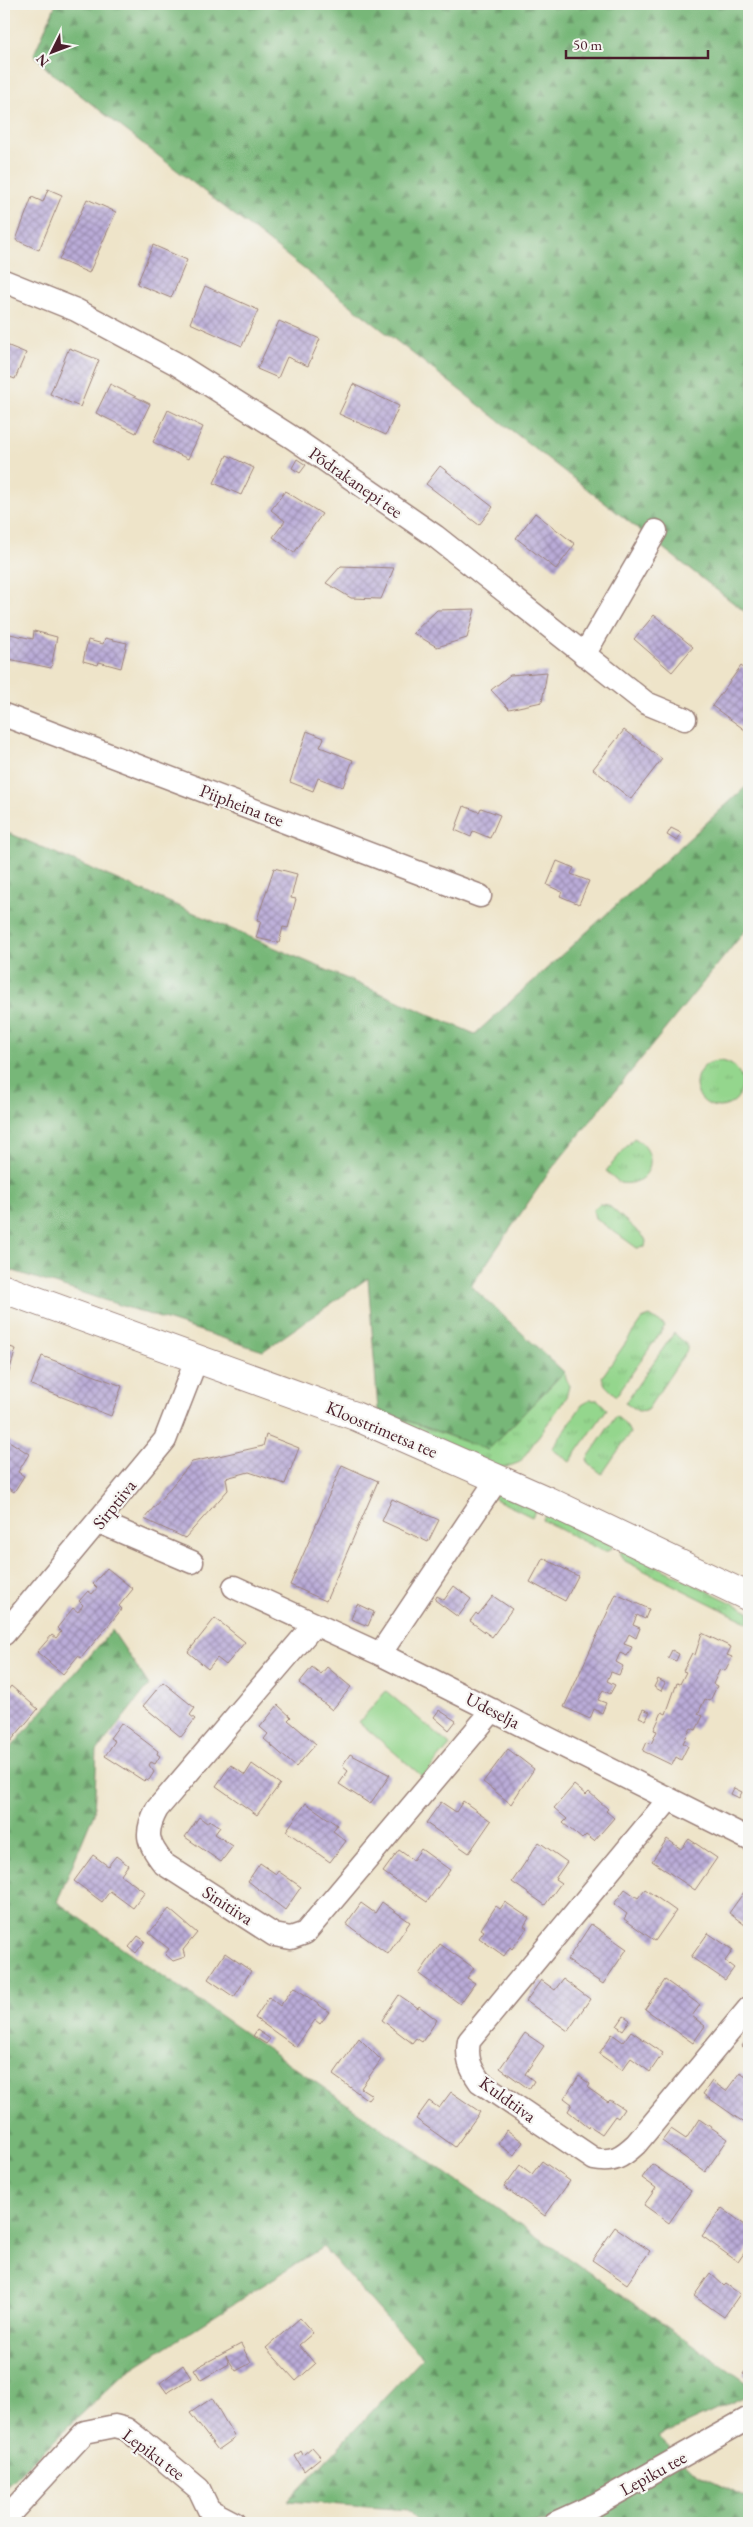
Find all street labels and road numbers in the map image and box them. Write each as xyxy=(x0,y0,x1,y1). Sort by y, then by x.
street label: Põdrakanepi tee xyxy=(305,441,407,523)
street label: Piipheina tee xyxy=(197,778,287,832)
street label: Kloostrimetsa tee xyxy=(323,1395,441,1463)
street label: Sirptiiva xyxy=(87,1474,142,1534)
street label: Udeselja xyxy=(462,1687,525,1734)
street label: Sinitiiva xyxy=(198,1880,258,1930)
street label: Kuldtiiva xyxy=(475,2071,541,2128)
street label: Lepiku tee xyxy=(118,2423,190,2485)
street label: Lepiku tee xyxy=(616,2445,690,2501)

